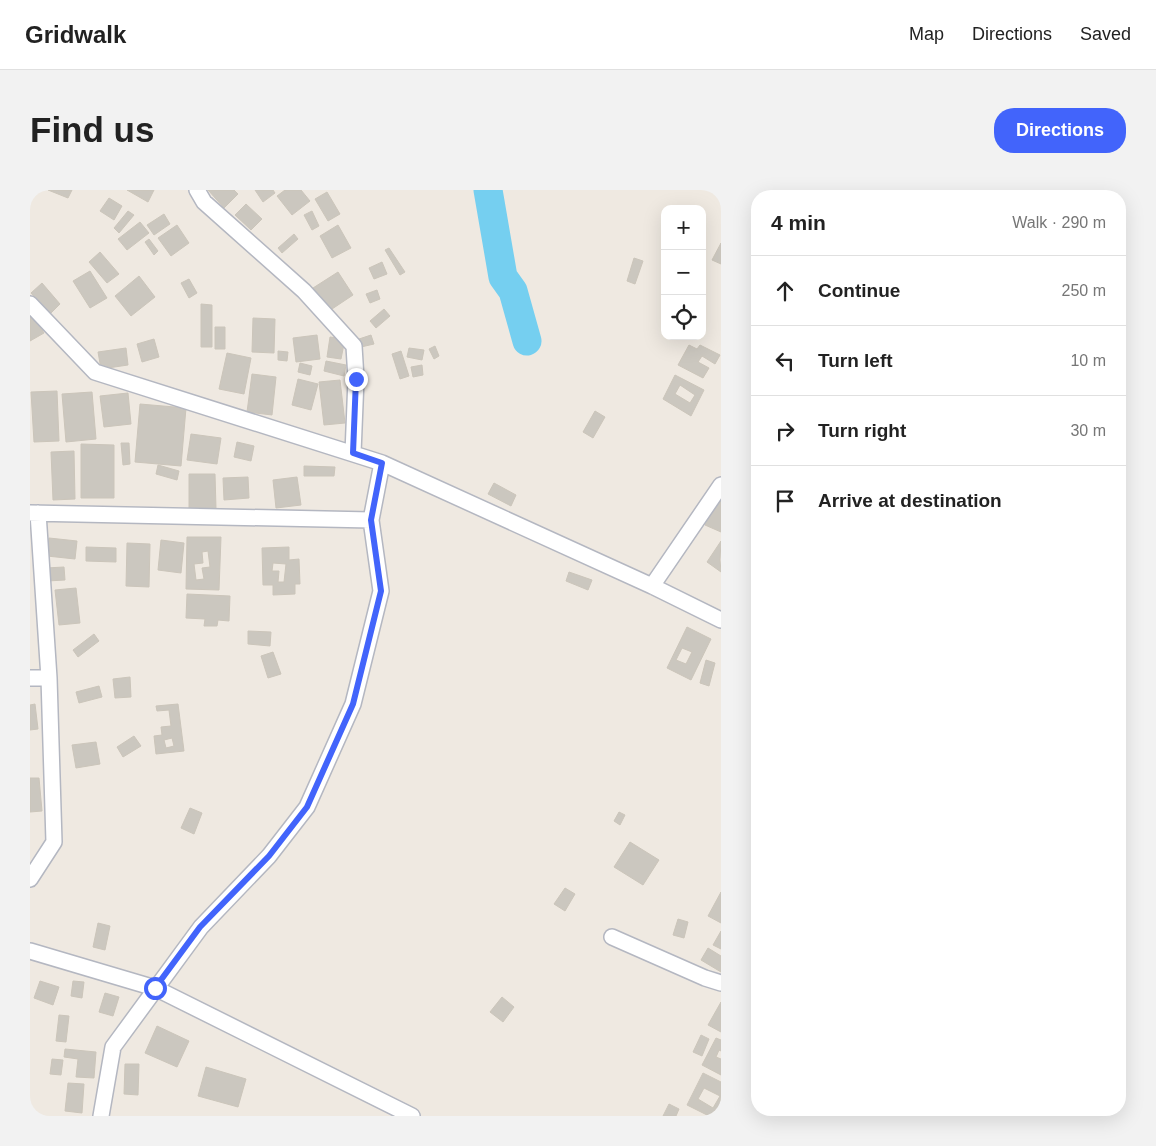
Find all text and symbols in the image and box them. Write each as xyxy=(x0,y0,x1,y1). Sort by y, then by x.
text: Gridwalk xyxy=(25,21,126,48)
text: Map xyxy=(909,24,944,44)
text: Directions xyxy=(972,24,1052,44)
text: Saved xyxy=(1080,24,1131,44)
button: Directions xyxy=(994,108,1126,153)
text: Find us xyxy=(30,110,154,149)
map controls xyxy=(661,205,706,340)
button: + xyxy=(661,205,706,250)
text: 4 min xyxy=(771,211,826,234)
text: Walk · 290 m xyxy=(1012,214,1106,231)
button: − xyxy=(661,250,706,295)
icon: ahead xyxy=(771,277,799,305)
text: Continue xyxy=(818,280,900,301)
text: 250 m xyxy=(1062,282,1106,299)
button: locate xyxy=(661,295,706,340)
icon: left xyxy=(771,347,799,375)
text: Turn left xyxy=(818,350,893,371)
text: 10 m xyxy=(1070,352,1106,369)
route end xyxy=(345,368,368,391)
icon: right xyxy=(771,417,799,445)
text: Turn right xyxy=(818,420,906,441)
text: 30 m xyxy=(1070,422,1106,439)
icon: arrive xyxy=(771,487,799,515)
text: Arrive at destination xyxy=(818,490,1002,511)
route start xyxy=(144,977,167,1000)

